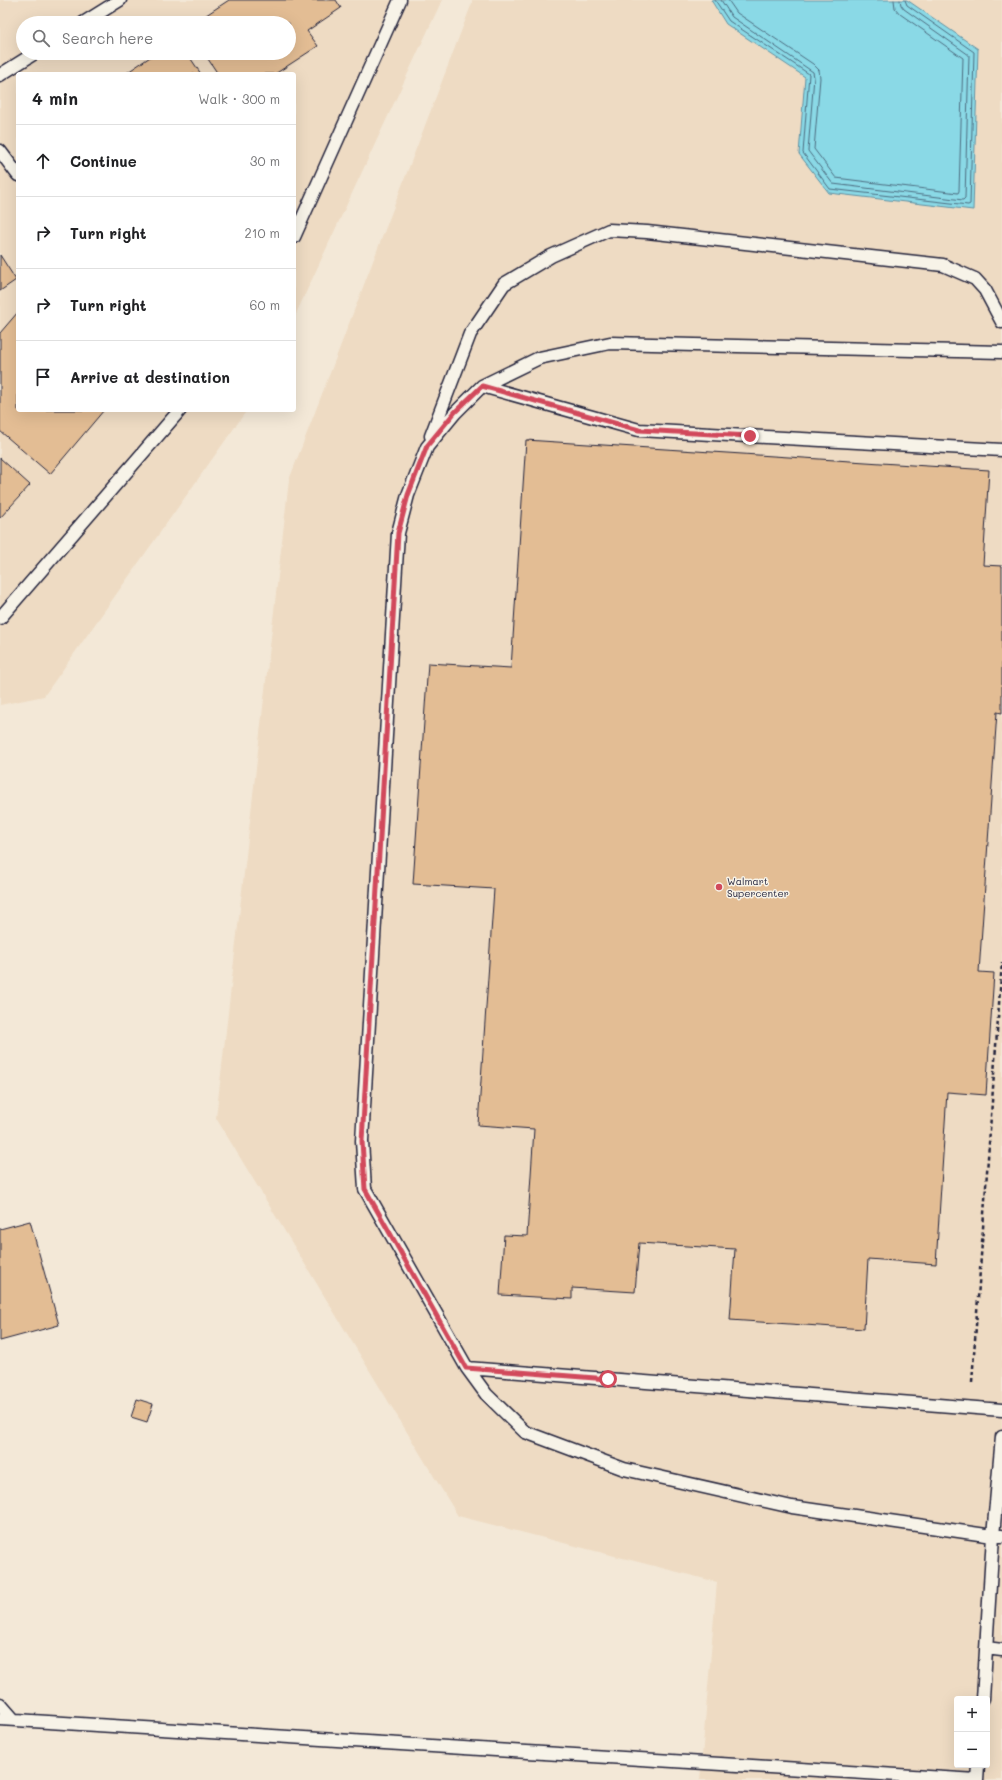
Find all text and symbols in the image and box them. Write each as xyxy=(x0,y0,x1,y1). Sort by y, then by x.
search box xyxy=(16,16,296,60)
icon: search xyxy=(30,27,52,49)
text: Search here xyxy=(62,28,153,48)
text: 4 min xyxy=(32,87,78,109)
text: Walk · 300 m xyxy=(198,90,280,107)
icon: ahead xyxy=(32,150,54,172)
text: Continue xyxy=(70,151,137,171)
text: 30 m xyxy=(250,152,280,169)
icon: right xyxy=(32,222,54,244)
text: Turn right xyxy=(70,223,147,243)
text: 210 m xyxy=(244,224,280,241)
icon: right xyxy=(32,294,54,316)
text: Turn right xyxy=(70,295,147,315)
text: 60 m xyxy=(250,296,280,313)
icon: arrive xyxy=(32,366,54,388)
text: Arrive at destination xyxy=(70,367,230,387)
route end xyxy=(741,427,759,445)
place label: Walmart Supercenter xyxy=(727,874,789,900)
marker: Walmart Supercenter xyxy=(714,882,724,892)
route start xyxy=(599,1370,617,1388)
map controls xyxy=(954,1696,990,1768)
button: + xyxy=(954,1696,990,1732)
button: − xyxy=(954,1732,990,1768)

